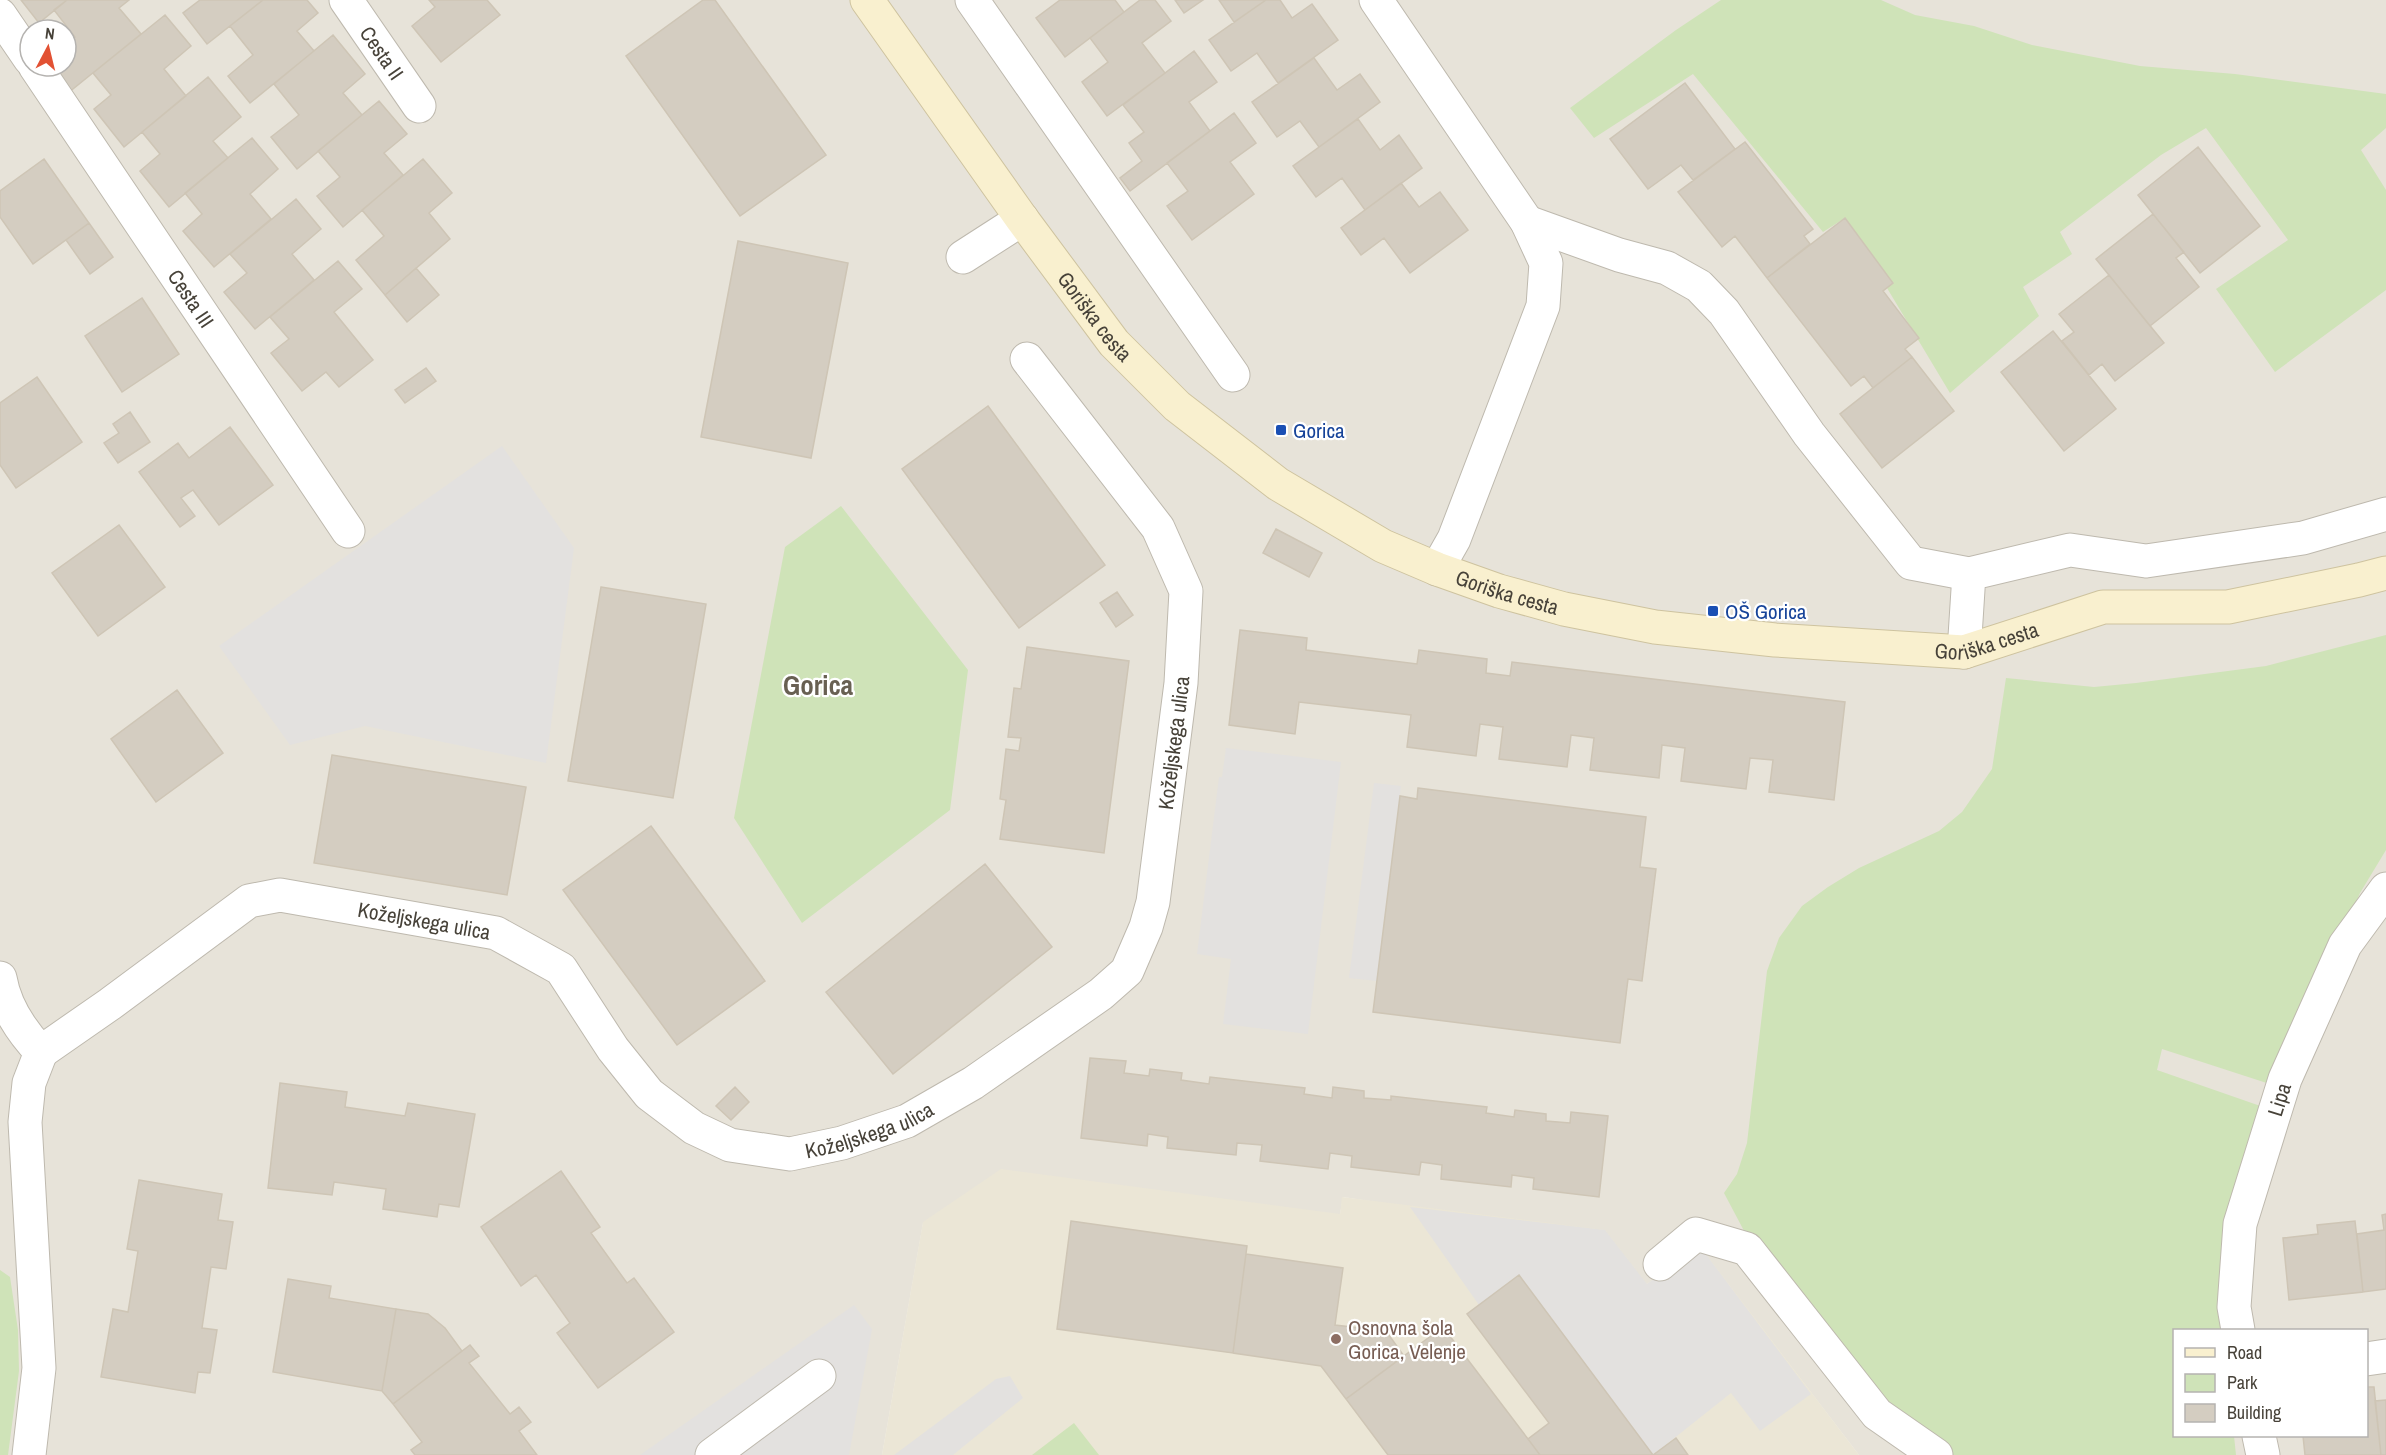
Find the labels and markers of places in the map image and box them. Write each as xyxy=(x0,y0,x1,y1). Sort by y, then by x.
place label: Gorica xyxy=(1293,416,1345,445)
marker: Gorica xyxy=(1274,423,1288,437)
place label: OŠ Gorica xyxy=(1725,597,1807,626)
marker: OŠ Gorica xyxy=(1706,604,1720,618)
place label: Osnovna šola Gorica, Velenje xyxy=(1348,1313,1466,1366)
marker: Osnovna šola Gorica, Velenje xyxy=(1329,1332,1343,1346)

